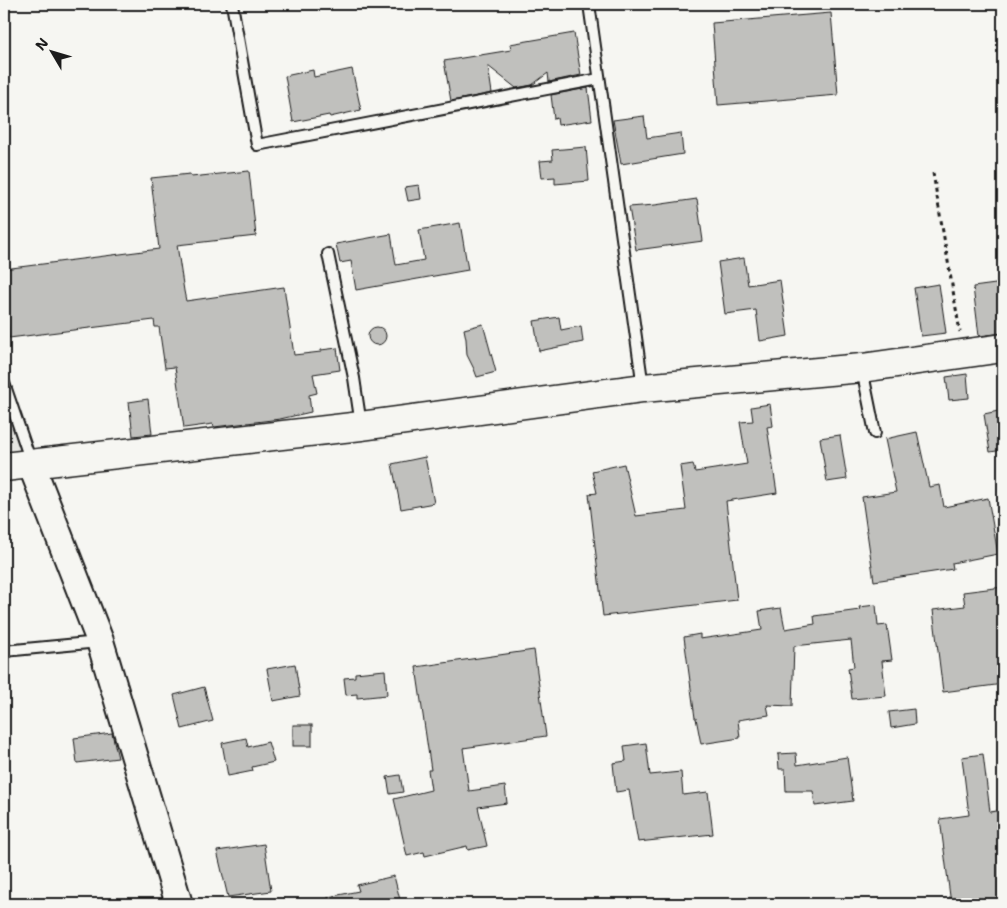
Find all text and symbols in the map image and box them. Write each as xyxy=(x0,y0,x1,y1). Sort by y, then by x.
north arrow xyxy=(28,28,78,78)
text: N xyxy=(31,34,52,54)

